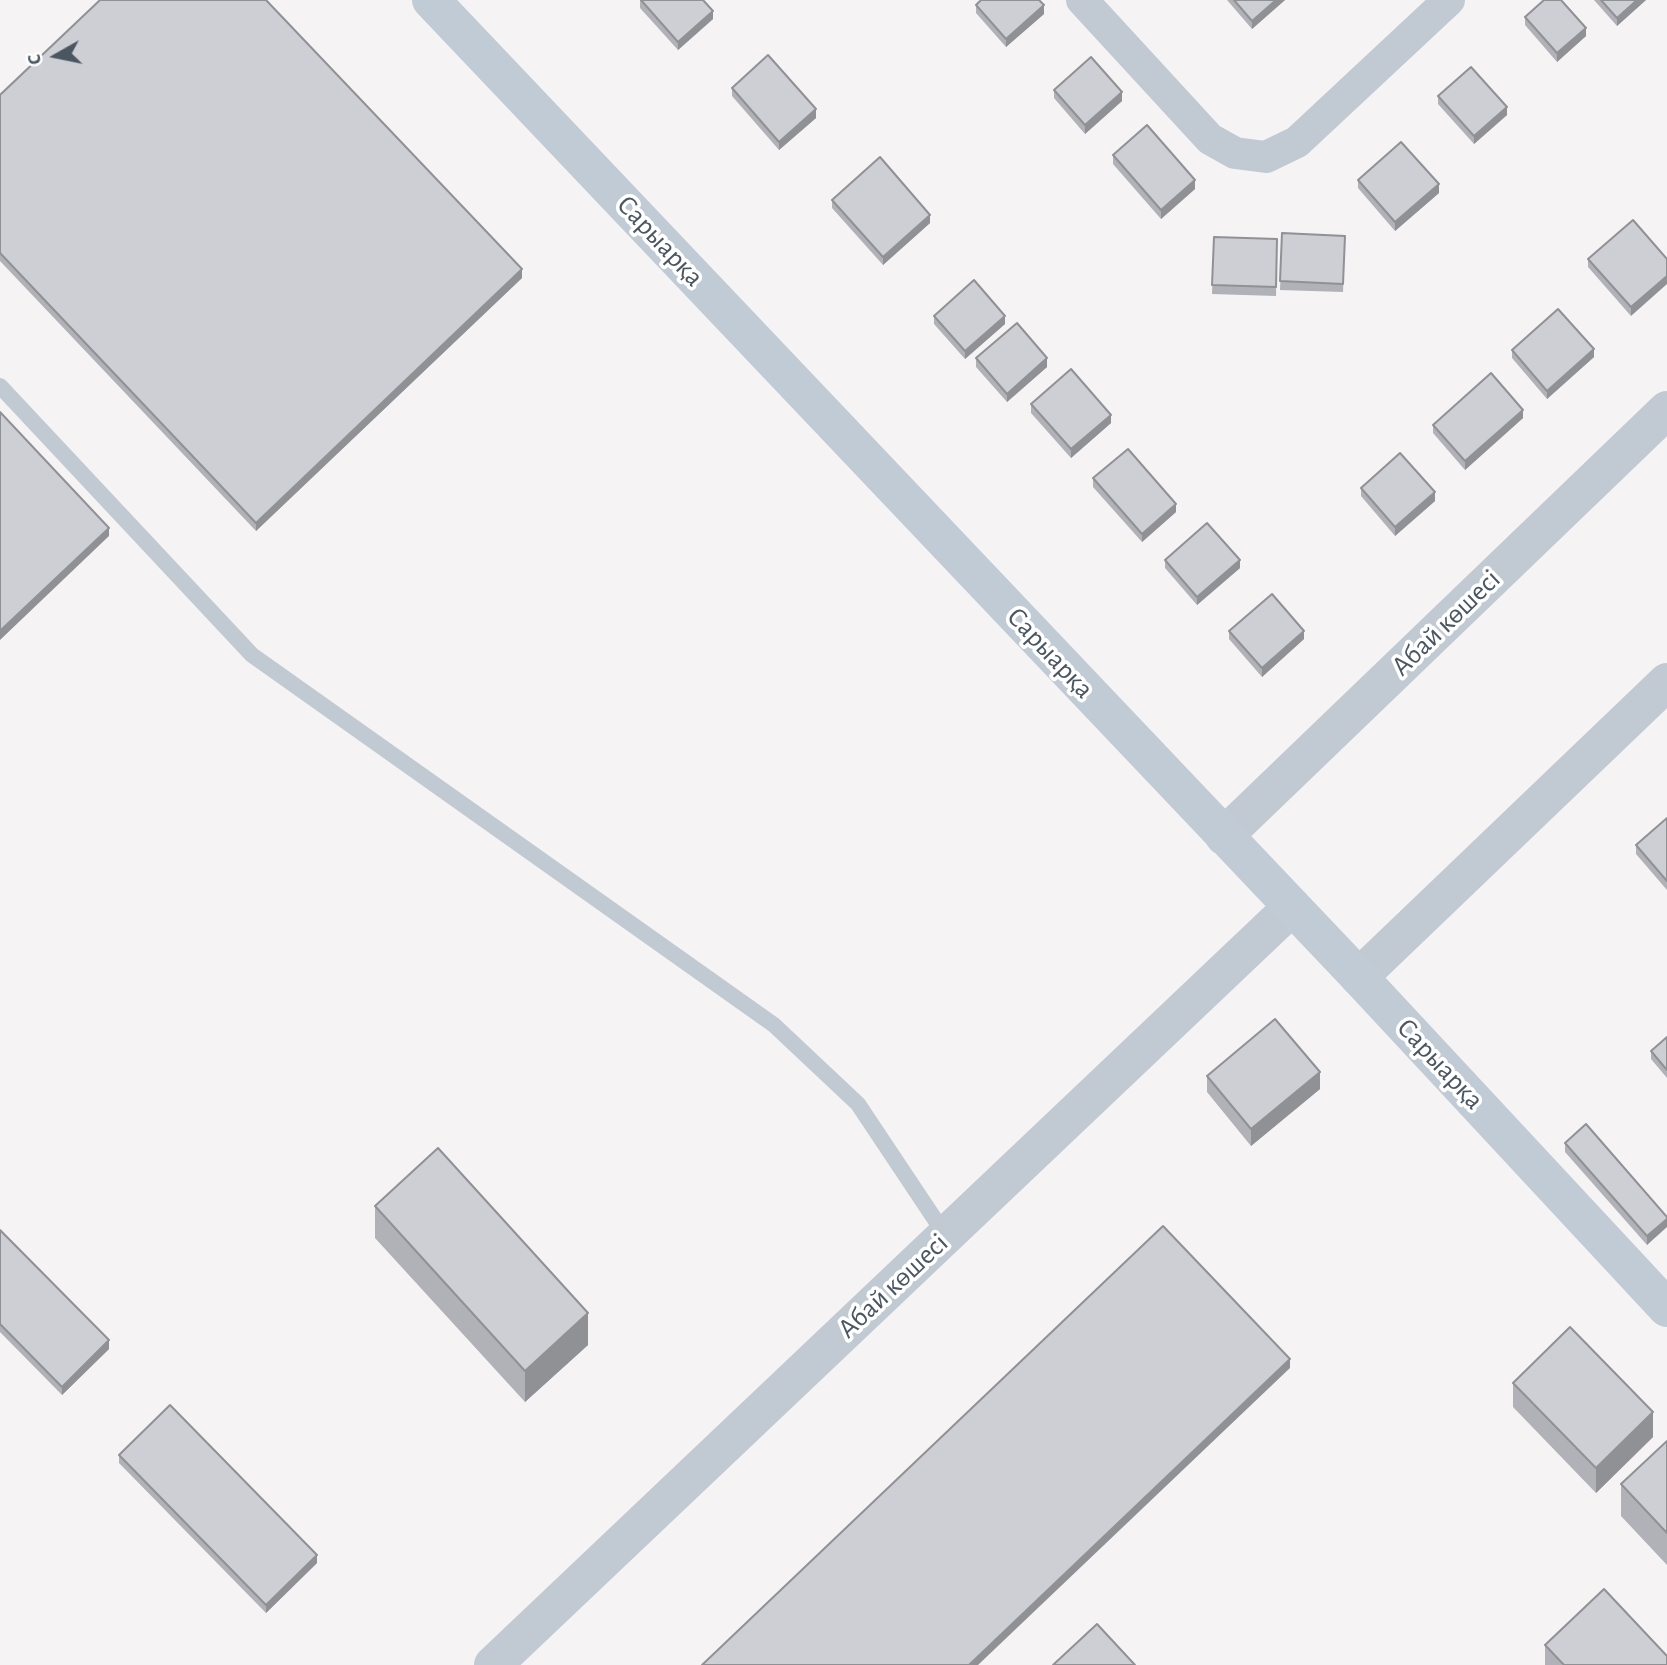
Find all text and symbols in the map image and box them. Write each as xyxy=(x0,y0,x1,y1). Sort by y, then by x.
north arrow xyxy=(21,21,91,91)
text: С xyxy=(25,53,45,66)
street label: Сарыарқа xyxy=(609,188,711,294)
street label: Абай көшесі xyxy=(1384,563,1508,683)
street label: Сарыарқа xyxy=(999,600,1101,706)
street label: Сарыарқа xyxy=(1389,1011,1491,1117)
street label: Абай көшесі xyxy=(831,1226,955,1346)

